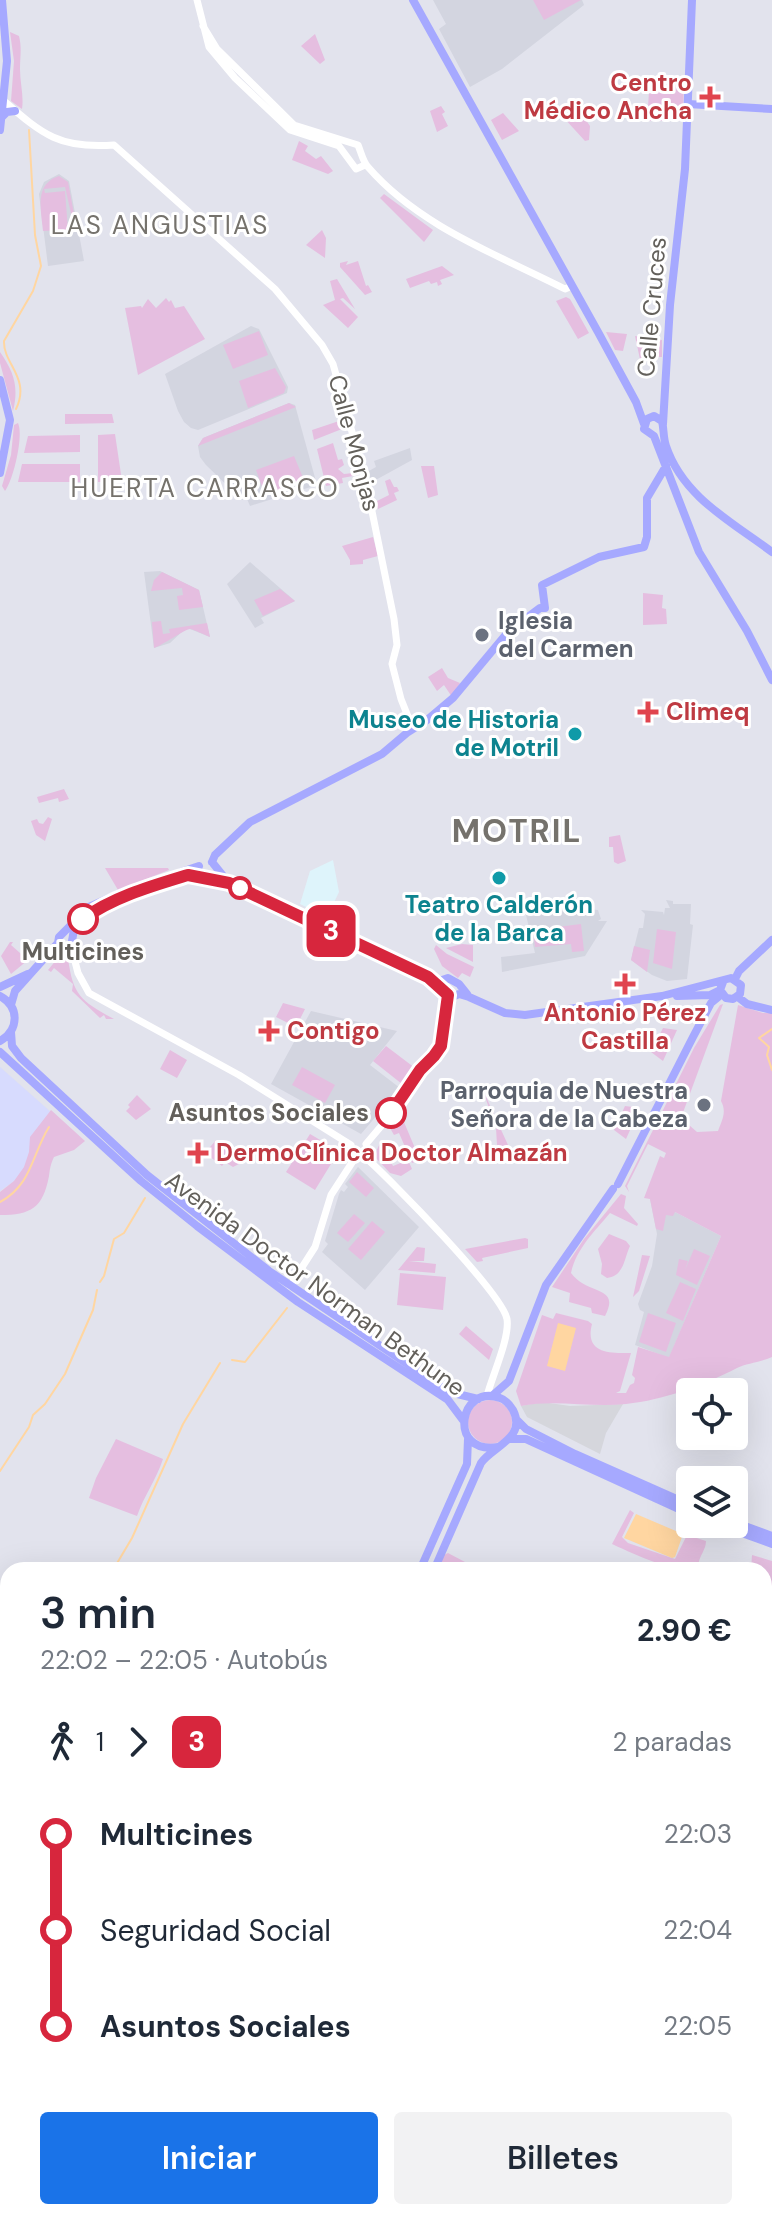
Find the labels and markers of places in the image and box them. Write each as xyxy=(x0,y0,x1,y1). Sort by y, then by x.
place label: Centro Médico Ancha xyxy=(524,67,692,126)
marker: Centro Médico Ancha xyxy=(699,86,721,108)
place label: Iglesia del Carmen xyxy=(498,605,634,664)
marker: Iglesia del Carmen xyxy=(473,626,491,644)
place label: Climeq xyxy=(666,696,749,727)
marker: Climeq xyxy=(637,701,659,723)
place label: Museo de Historia de Motril xyxy=(348,704,559,763)
marker: Museo de Historia de Motril xyxy=(566,725,584,743)
marker: Teatro Calderón de la Barca xyxy=(490,869,508,887)
unlabelled marker xyxy=(229,877,251,899)
place label: Teatro Calderón de la Barca xyxy=(405,889,593,948)
marker: Multicines xyxy=(68,904,98,934)
place label: Multicines xyxy=(22,936,144,967)
marker: Antonio Pérez Castilla xyxy=(614,973,636,995)
place label: Antonio Pérez Castilla xyxy=(544,997,706,1056)
place label: Contigo xyxy=(287,1015,380,1046)
marker: Contigo xyxy=(258,1020,280,1042)
place label: Parroquia de Nuestra Señora de la Cabeza xyxy=(440,1075,688,1134)
marker: Parroquia de Nuestra Señora de la Cabeza xyxy=(695,1096,713,1114)
place label: Asuntos Sociales xyxy=(169,1097,369,1128)
marker: Asuntos Sociales xyxy=(376,1098,406,1128)
place label: DermoClínica Doctor Almazán xyxy=(216,1137,568,1168)
marker: DermoClínica Doctor Almazán xyxy=(187,1142,209,1164)

